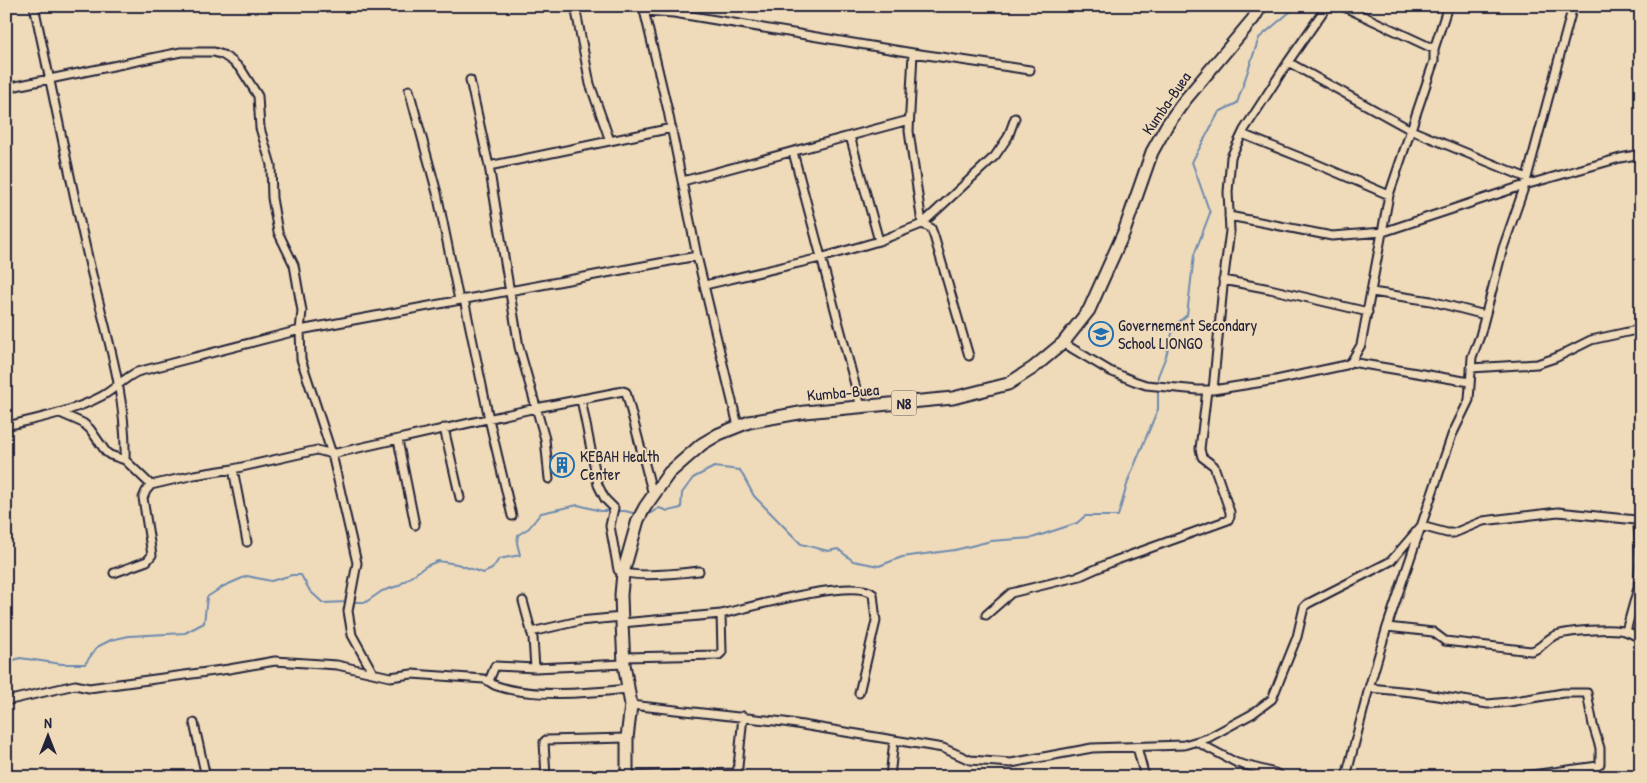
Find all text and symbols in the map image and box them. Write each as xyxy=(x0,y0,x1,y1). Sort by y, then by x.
street label: Kumba-Buea xyxy=(1136,67,1196,139)
place label: Governement Secondary School LIONGO xyxy=(1118,314,1258,354)
school or university icon: Governement Secondary School LIONGO xyxy=(1088,321,1114,347)
street label: Kumba-Buea xyxy=(806,378,880,406)
road number: N8 xyxy=(892,390,916,416)
place label: KEBAH Health Center xyxy=(580,445,659,485)
building icon: KEBAH Health Center xyxy=(549,452,575,478)
north arrow xyxy=(22,710,72,760)
text: N xyxy=(44,713,52,732)

